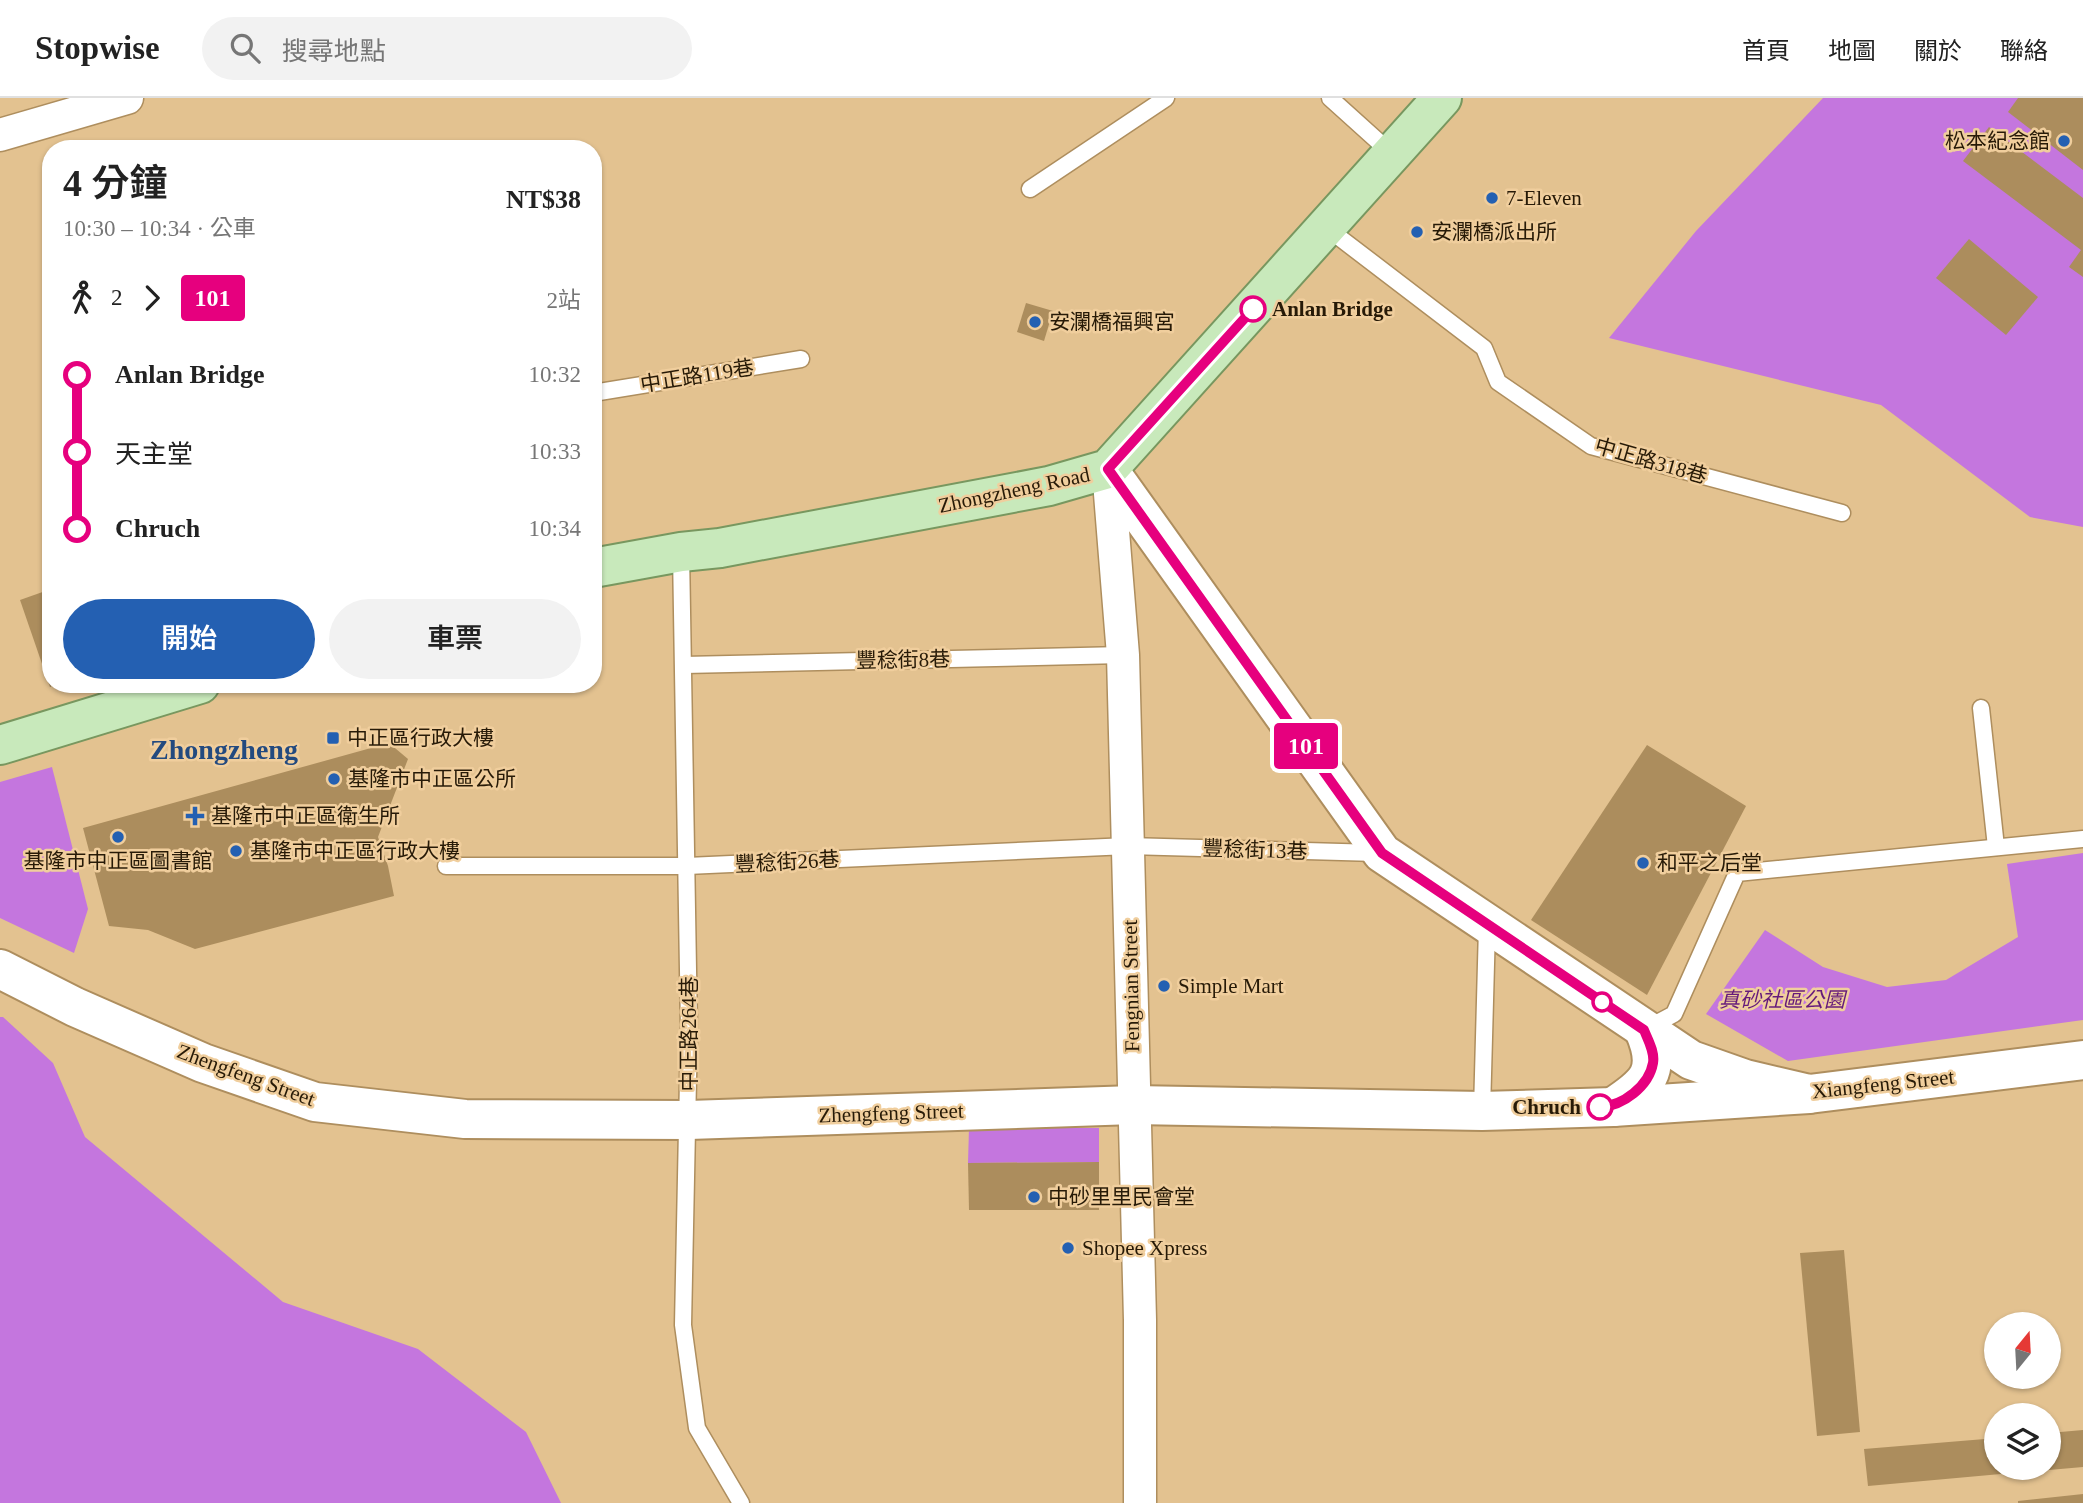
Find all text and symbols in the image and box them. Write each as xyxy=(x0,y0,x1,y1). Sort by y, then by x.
search box xyxy=(202,17,692,80)
icon: search xyxy=(226,29,264,67)
text: Stopwise xyxy=(35,30,160,66)
text: 搜尋地點 xyxy=(282,37,386,66)
text: 首頁 xyxy=(1742,38,1790,64)
text: 地圖 xyxy=(1828,38,1876,64)
text: 關於 xyxy=(1914,38,1962,64)
text: 聯絡 xyxy=(2000,38,2048,64)
place label: 松本紀念館 xyxy=(1945,129,2050,153)
marker: 松本紀念館 xyxy=(2056,133,2072,149)
text: 4 分鐘 xyxy=(63,162,168,204)
text: NT$38 xyxy=(506,185,581,214)
place label: 7-Eleven xyxy=(1506,186,1582,210)
marker: 7-Eleven xyxy=(1484,190,1500,206)
text: 10:30 – 10:34 · 公車 xyxy=(63,216,256,241)
place label: 安瀾橋派出所 xyxy=(1431,220,1557,244)
marker: 安瀾橋派出所 xyxy=(1409,224,1425,240)
icon: walk xyxy=(63,279,101,317)
icon: forward xyxy=(133,279,171,317)
text: 2 xyxy=(111,285,123,310)
text: 101 xyxy=(195,285,231,311)
text: 2站 xyxy=(547,288,581,313)
marker: Anlan Bridge xyxy=(1240,296,1266,322)
place label: Anlan Bridge xyxy=(1272,297,1393,321)
place label: 安瀾橋福興宮 xyxy=(1049,310,1175,334)
marker: 安瀾橋福興宮 xyxy=(1027,314,1043,330)
street label: 中正路119巷 xyxy=(638,355,756,397)
text: Anlan Bridge xyxy=(115,360,265,389)
text: 10:32 xyxy=(529,362,581,387)
street label: 中正路318巷 xyxy=(1592,434,1710,488)
text: 10:33 xyxy=(529,439,581,464)
text: 天主堂 xyxy=(115,440,193,469)
street label: Zhongzheng Road xyxy=(936,462,1093,518)
text: Chruch xyxy=(115,514,200,543)
text: 10:34 xyxy=(529,516,581,541)
button: 開始 xyxy=(63,599,315,679)
button: 車票 xyxy=(329,599,581,679)
street label: 豐稔街8巷 xyxy=(856,647,950,673)
line badge: 101 xyxy=(1266,723,1346,769)
place label: 中正區行政大樓 xyxy=(347,726,494,750)
marker: 中正區行政大樓 xyxy=(325,730,341,746)
text: 101 xyxy=(1288,733,1324,759)
district label: Zhongzheng xyxy=(150,734,298,765)
place label: 基隆市中正區公所 xyxy=(348,767,516,791)
marker: 基隆市中正區公所 xyxy=(326,771,342,787)
place label: 基隆市中正區衛生所 xyxy=(211,804,400,828)
marker: 基隆市中正區衛生所 xyxy=(185,806,205,826)
marker: 基隆市中正區圖書館 xyxy=(110,829,126,845)
street label: 豐稔街13巷 xyxy=(1202,836,1308,864)
place label: 基隆市中正區行政大樓 xyxy=(250,839,460,863)
marker: 基隆市中正區行政大樓 xyxy=(228,843,244,859)
street label: 豐稔街26巷 xyxy=(734,847,840,877)
place label: 基隆市中正區圖書館 xyxy=(24,849,213,873)
place label: 和平之后堂 xyxy=(1657,851,1762,875)
marker: 和平之后堂 xyxy=(1635,855,1651,871)
street label: Fengnian Street xyxy=(1118,919,1144,1052)
place label: Simple Mart xyxy=(1178,974,1284,998)
street label: 中正路264巷 xyxy=(677,976,701,1092)
marker: Simple Mart xyxy=(1156,978,1172,994)
park label: 真砂社區公園 xyxy=(1719,988,1848,1012)
unlabelled marker xyxy=(1592,992,1612,1012)
street label: Zhengfeng Street xyxy=(174,1039,318,1111)
street label: Xiangfeng Street xyxy=(1811,1065,1955,1103)
marker: Chruch xyxy=(1587,1094,1613,1120)
place label: Chruch xyxy=(1512,1095,1581,1119)
street label: Zhengfeng Street xyxy=(818,1098,964,1128)
place label: 中砂里里民會堂 xyxy=(1048,1185,1195,1209)
marker: 中砂里里民會堂 xyxy=(1026,1189,1042,1205)
place label: Shopee Xpress xyxy=(1082,1236,1207,1260)
marker: Shopee Xpress xyxy=(1060,1240,1076,1256)
north arrow xyxy=(1984,1312,2062,1390)
map controls xyxy=(1984,1312,2061,1480)
button: layers xyxy=(1984,1403,2061,1480)

